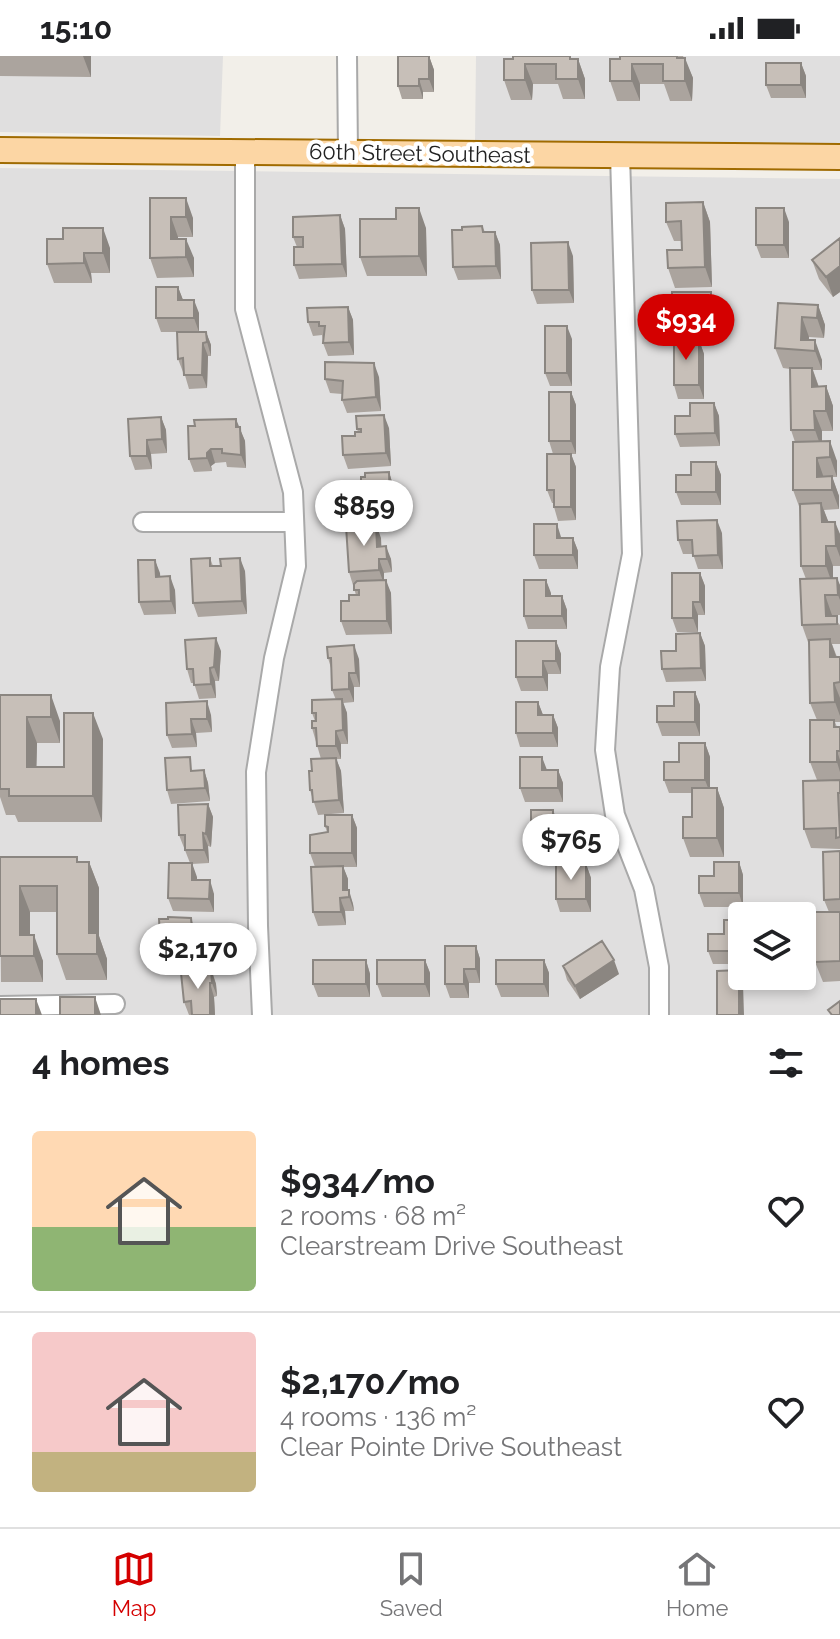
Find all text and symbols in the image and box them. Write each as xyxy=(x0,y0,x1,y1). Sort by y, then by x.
text: 15:10 xyxy=(40,11,112,46)
street label: 60th Street Southeast xyxy=(309,138,532,168)
pin: $934 xyxy=(639,294,733,362)
text: $934 xyxy=(655,305,717,335)
pin: $859 xyxy=(317,480,411,548)
text: $859 xyxy=(333,491,395,521)
pin: $765 xyxy=(524,814,618,882)
text: $765 xyxy=(540,825,602,855)
map controls xyxy=(728,902,816,990)
button: layers xyxy=(728,902,816,990)
pin: $2,170 xyxy=(133,923,263,991)
text: $2,170 xyxy=(158,934,238,964)
icon: filters xyxy=(764,1041,808,1085)
text: 4 homes xyxy=(32,1043,170,1083)
text: $934/mo xyxy=(280,1161,435,1201)
icon: home xyxy=(96,1163,192,1259)
icon: heart xyxy=(764,1189,808,1233)
text: 2 rooms · 68 m² xyxy=(280,1201,466,1231)
text: Clearstream Drive Southeast xyxy=(280,1231,623,1261)
text: $2,170/mo xyxy=(280,1362,460,1402)
icon: home xyxy=(96,1364,192,1460)
icon: heart xyxy=(764,1390,808,1434)
text: 4 rooms · 136 m² xyxy=(280,1402,476,1432)
text: Clear Pointe Drive Southeast xyxy=(280,1432,622,1462)
tab: Map xyxy=(112,1547,156,1621)
tab: Saved xyxy=(380,1547,443,1621)
tab: Home xyxy=(666,1547,728,1621)

